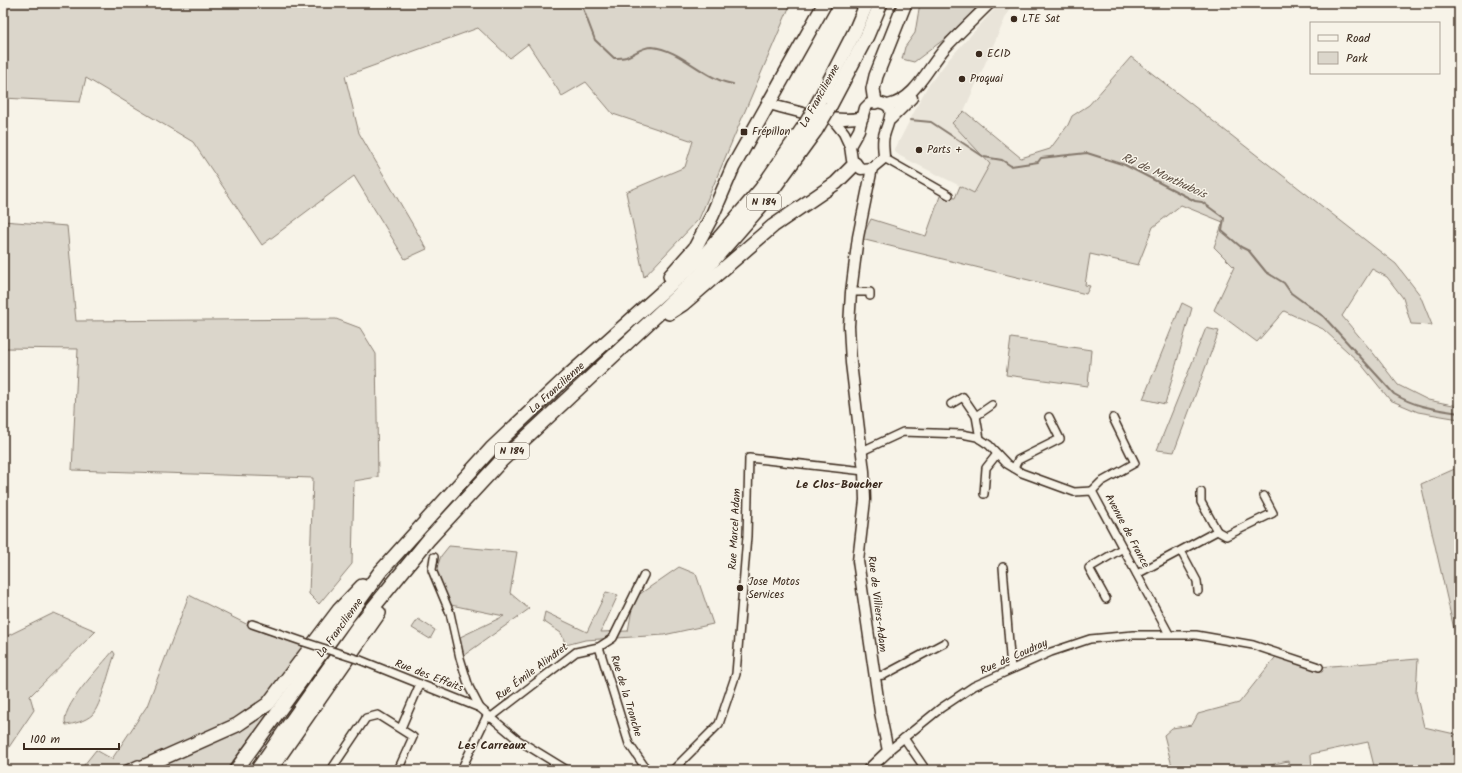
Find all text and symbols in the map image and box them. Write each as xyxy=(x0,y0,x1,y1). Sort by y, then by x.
place label: LTE Sat xyxy=(1022,10,1061,28)
marker: LTE Sat xyxy=(1009,14,1019,24)
legend xyxy=(1310,22,1440,74)
text: Road xyxy=(1346,29,1371,48)
place label: ECID xyxy=(987,45,1011,63)
marker: ECID xyxy=(974,49,984,59)
text: Park xyxy=(1346,49,1368,68)
street label: La Francilienne xyxy=(795,61,845,131)
place label: Proquai xyxy=(970,70,1003,88)
marker: Proquai xyxy=(957,74,967,84)
place label: Frépillon xyxy=(752,123,790,141)
marker: Frépillon xyxy=(739,127,749,137)
place label: Parts + xyxy=(927,141,962,159)
marker: Parts + xyxy=(914,145,924,155)
water label: Rû de Monthubois xyxy=(1118,148,1211,205)
road number: N 184 xyxy=(747,194,781,210)
street label: La Francilienne xyxy=(525,358,589,418)
road number: N 184 xyxy=(495,443,529,459)
district label: Le Clos-Boucher xyxy=(796,475,883,494)
street label: Rue Marcel Adam xyxy=(724,488,746,570)
street label: Avenue de France xyxy=(1100,491,1154,571)
street label: Rue de Villiers-Adam xyxy=(862,555,892,653)
place label: Jose Motos Services xyxy=(748,573,800,604)
marker: Jose Motos Services xyxy=(735,583,745,593)
street label: La Francilienne xyxy=(312,594,368,662)
street label: Rue de Coudray xyxy=(977,634,1051,680)
street label: Rue Émile Alindret xyxy=(492,638,573,705)
street label: Rue de la Tronche xyxy=(605,653,647,739)
street label: Rue des Effaits xyxy=(392,655,466,697)
scale bar xyxy=(24,725,119,751)
text: 100 m xyxy=(30,730,61,749)
district label: Les Carreaux xyxy=(458,736,526,755)

